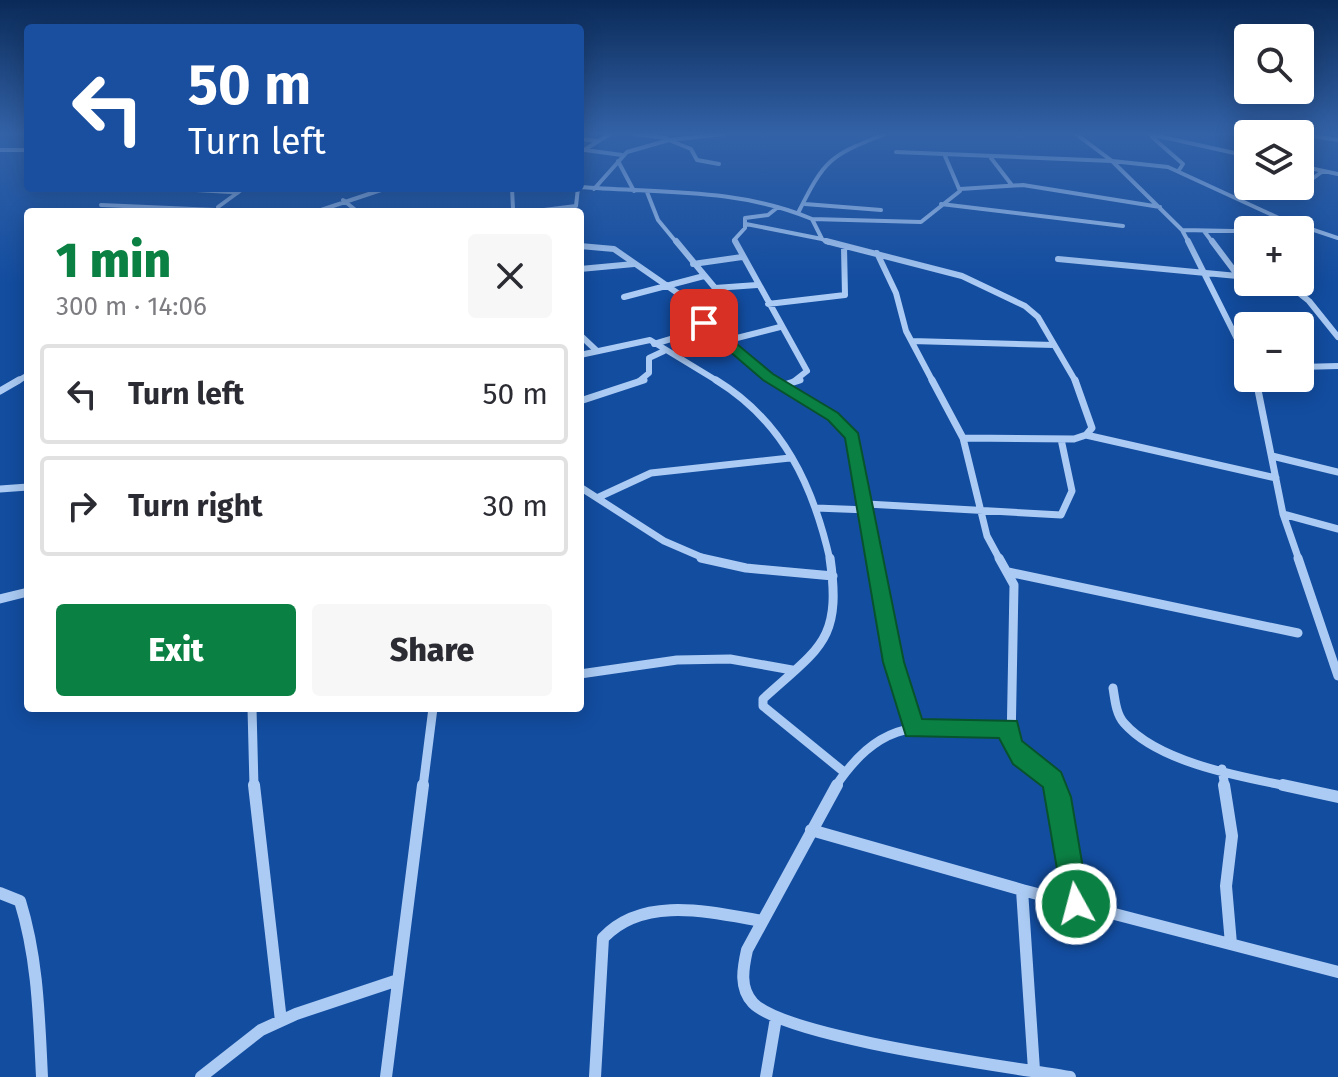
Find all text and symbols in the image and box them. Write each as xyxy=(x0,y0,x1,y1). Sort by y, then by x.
map controls xyxy=(1234,24,1314,392)
button: search xyxy=(1234,24,1314,104)
text: 50 m xyxy=(188,52,311,119)
icon: left xyxy=(56,56,160,160)
text: Turn left xyxy=(188,120,326,164)
button: layers xyxy=(1234,120,1314,200)
button: + xyxy=(1234,216,1314,296)
text: 1 min xyxy=(56,232,171,290)
button: close xyxy=(468,234,552,318)
pin xyxy=(670,289,738,357)
text: 300 m · 14:06 xyxy=(56,291,207,322)
icon: arrive xyxy=(682,301,726,345)
button: − xyxy=(1234,312,1314,392)
icon: left xyxy=(60,372,104,416)
text: Turn left xyxy=(128,376,244,412)
text: 50 m xyxy=(483,376,548,412)
icon: right xyxy=(60,484,104,528)
text: Turn right xyxy=(128,488,263,524)
text: 30 m xyxy=(483,488,548,524)
button: Exit xyxy=(56,604,296,696)
button: Share xyxy=(312,604,552,696)
position arrow xyxy=(1034,862,1118,946)

